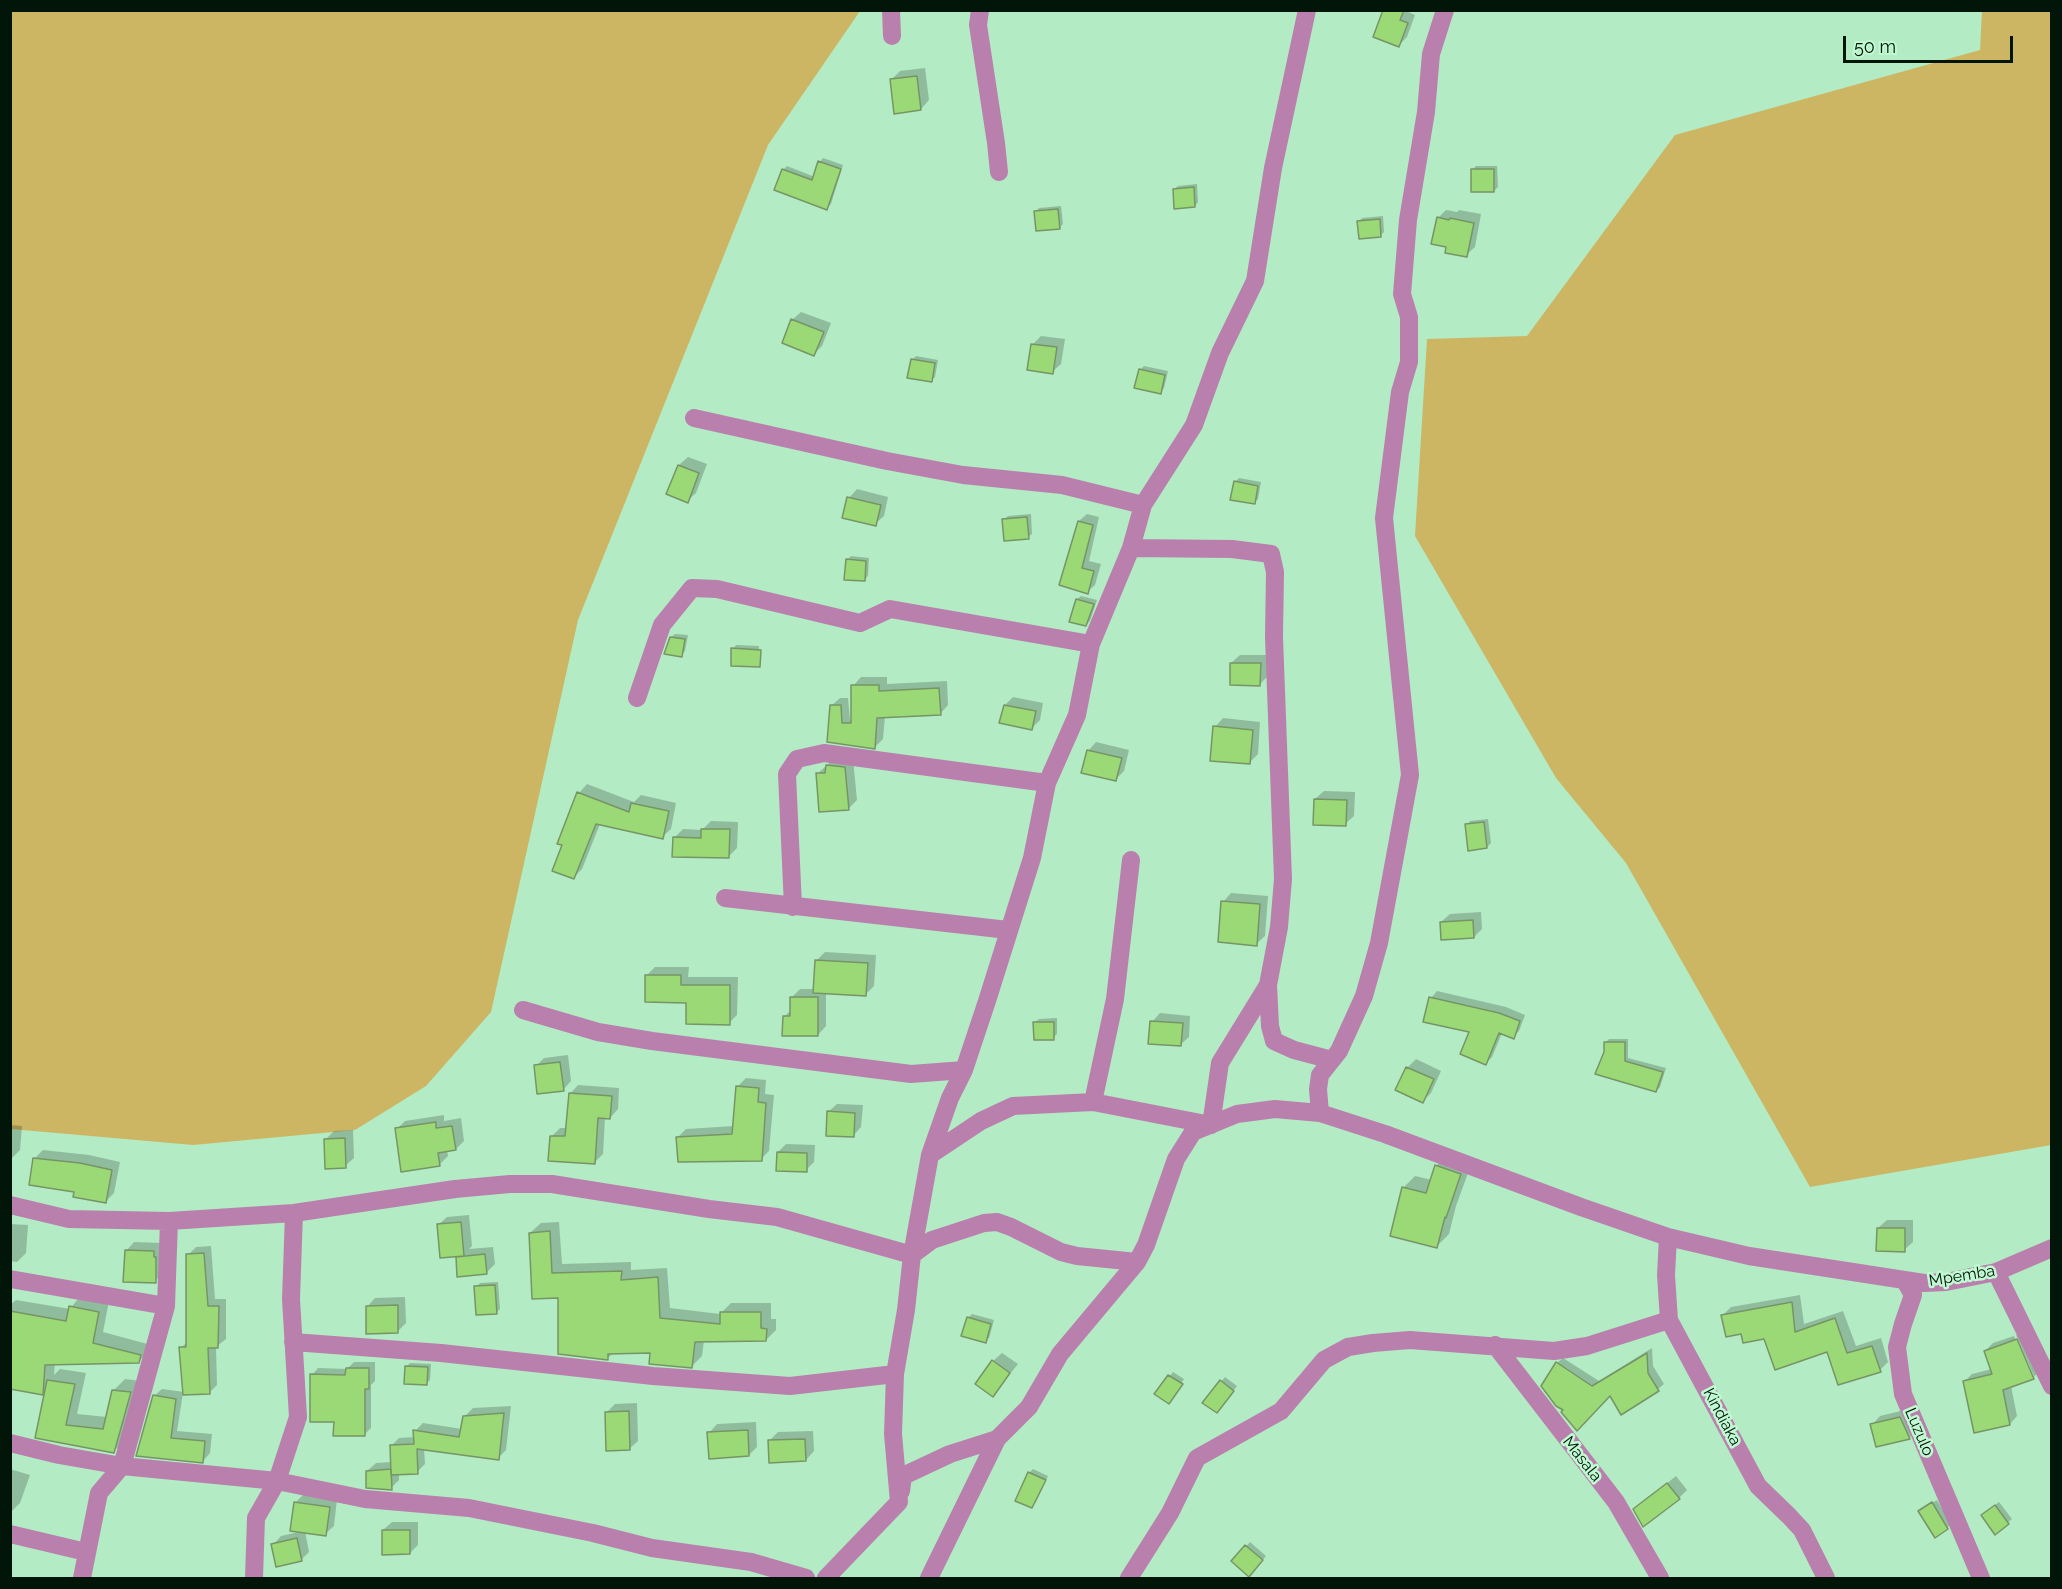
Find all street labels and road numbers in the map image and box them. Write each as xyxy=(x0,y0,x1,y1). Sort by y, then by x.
street label: Mpemba xyxy=(1928,1261,1996,1291)
street label: Kindiaka xyxy=(1699,1385,1745,1449)
street label: Luzulo xyxy=(1900,1405,1938,1459)
street label: Masala xyxy=(1558,1433,1606,1485)

